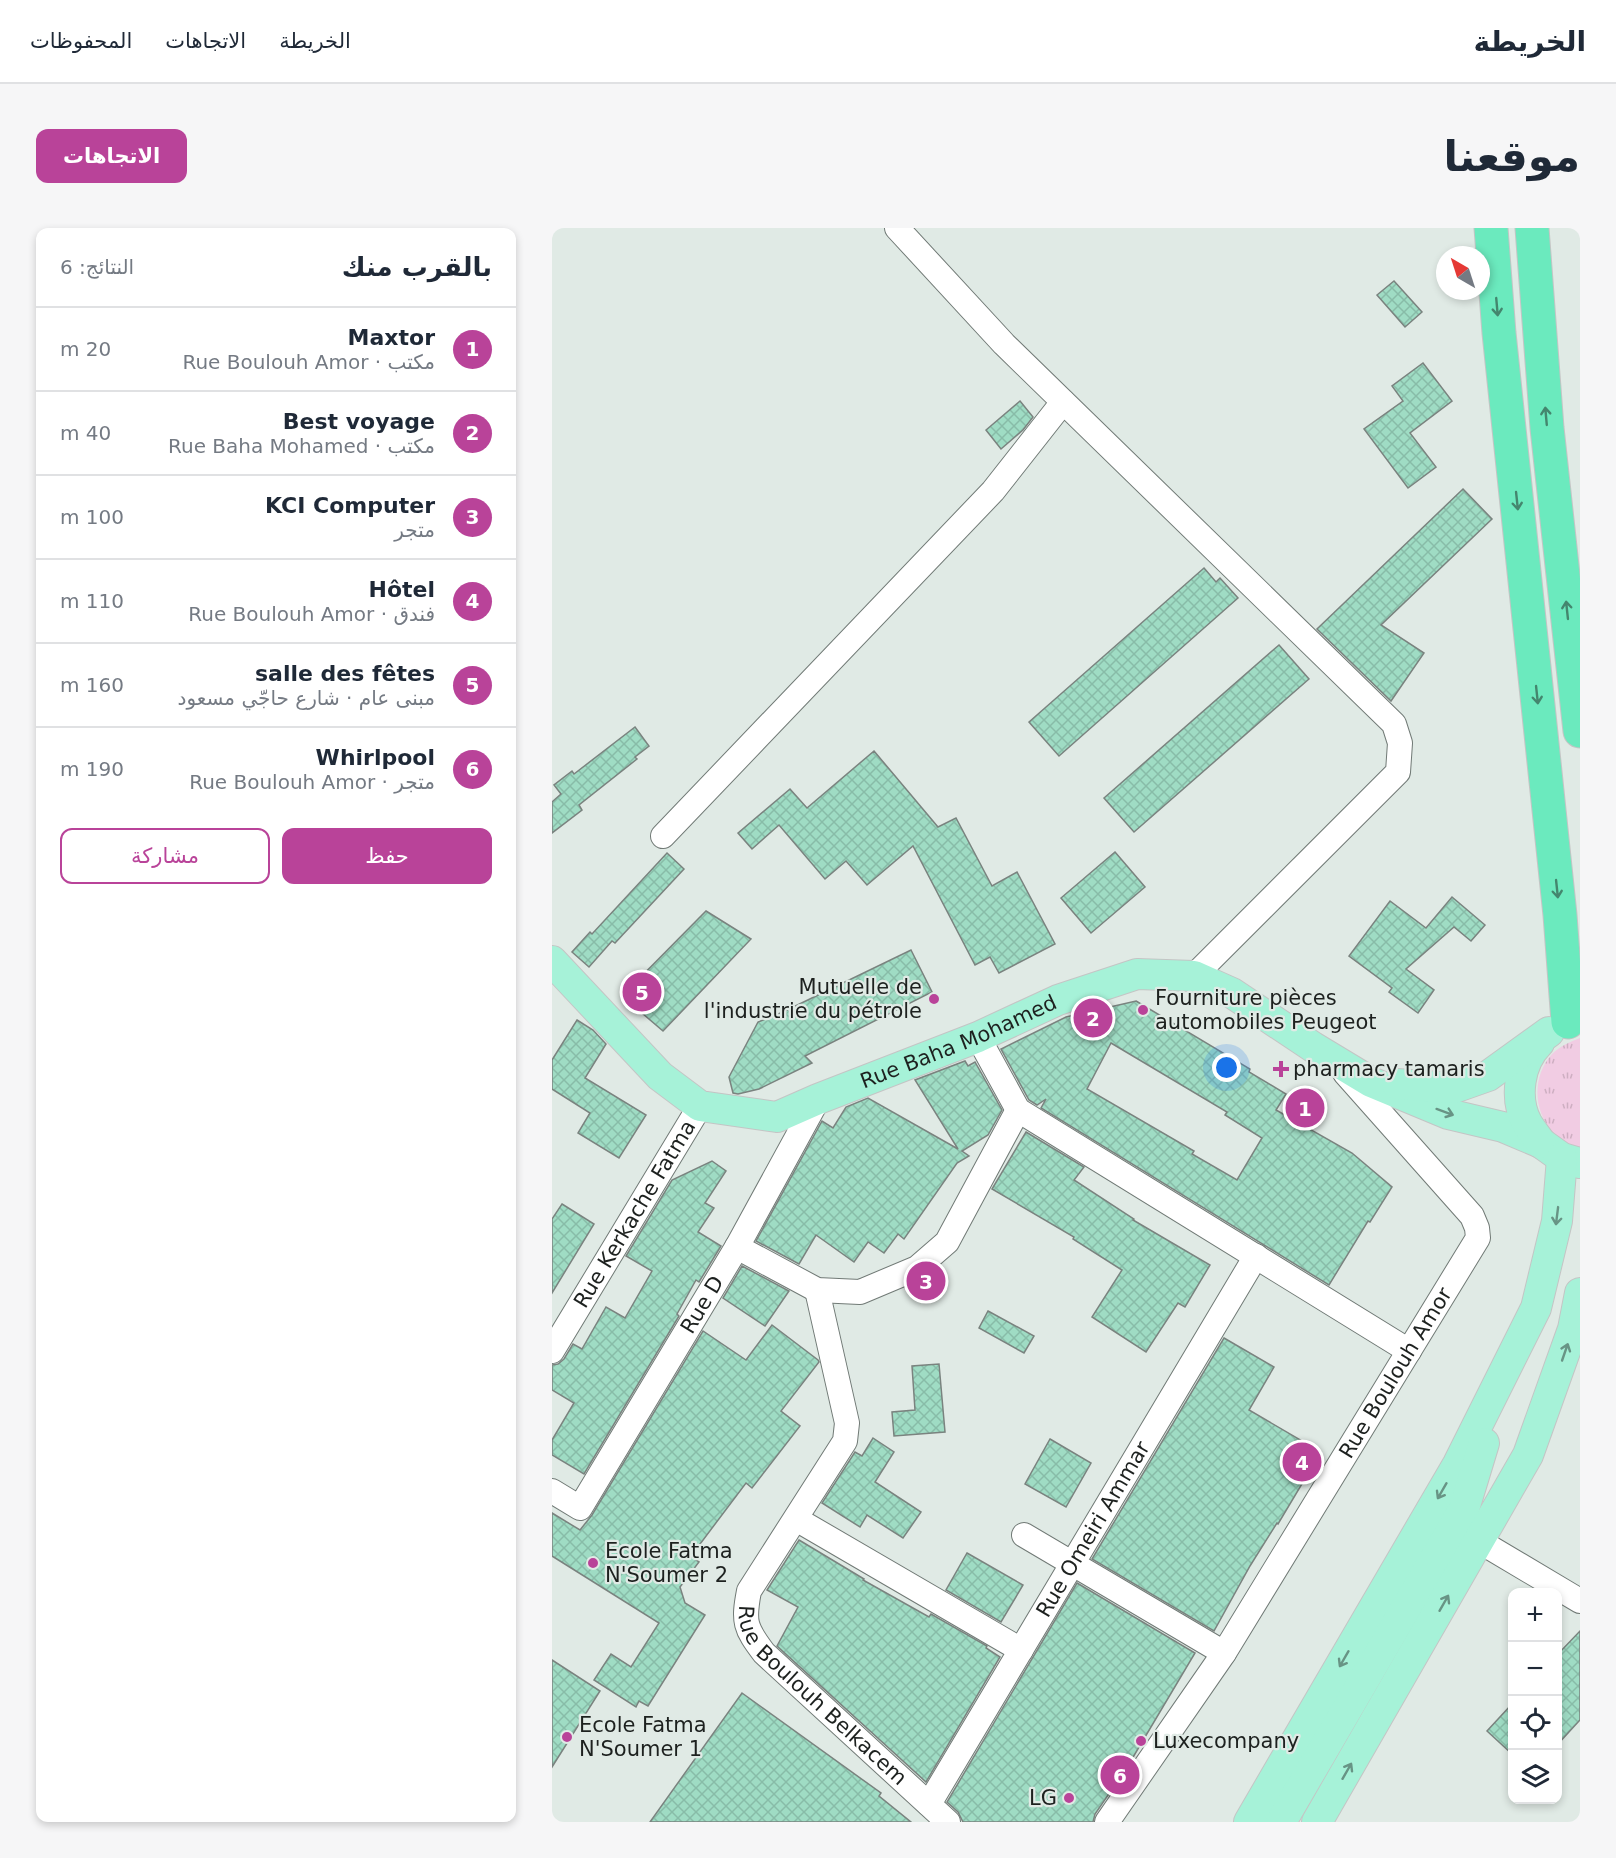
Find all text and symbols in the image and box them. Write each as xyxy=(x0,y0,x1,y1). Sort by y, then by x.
text: الخريطة xyxy=(1474,25,1586,58)
text: المحفوظات xyxy=(30,29,132,53)
text: الاتجاهات xyxy=(165,29,246,53)
text: الخريطة xyxy=(279,29,351,53)
button: الاتجاهات xyxy=(36,129,187,183)
text: موقعنا xyxy=(1444,132,1580,181)
north arrow xyxy=(1436,246,1490,300)
text: بالقرب منك xyxy=(342,252,492,282)
text: النتائج: 6 xyxy=(60,255,134,279)
one-way arrow xyxy=(1492,297,1503,317)
text: Maxtor xyxy=(348,325,435,350)
text: 20 m xyxy=(60,337,111,361)
text: 1 xyxy=(466,337,479,361)
text: مكتب · Rue Boulouh Amor xyxy=(182,350,435,374)
one-way arrow xyxy=(1540,407,1551,427)
text: Best voyage xyxy=(283,409,435,434)
text: 40 m xyxy=(60,421,111,445)
text: 2 xyxy=(466,421,479,445)
text: مكتب · Rue Baha Mohamed xyxy=(168,434,435,458)
one-way arrow xyxy=(1512,491,1523,511)
text: KCI Computer xyxy=(265,493,435,518)
text: 100 m xyxy=(60,505,124,529)
text: 3 xyxy=(466,505,479,529)
text: متجر xyxy=(394,518,435,542)
text: Hôtel xyxy=(368,577,435,602)
text: 110 m xyxy=(60,589,124,613)
text: 4 xyxy=(466,589,479,613)
one-way arrow xyxy=(1561,601,1572,621)
text: فندق · Rue Boulouh Amor xyxy=(188,602,435,626)
text: salle des fêtes xyxy=(255,661,435,686)
text: 160 m xyxy=(60,673,124,697)
text: 5 xyxy=(466,673,479,697)
one-way arrow xyxy=(1532,685,1543,705)
text: مبنى عام · شارع حاجّي مسعود xyxy=(178,686,435,710)
text: Whirlpool xyxy=(316,745,435,770)
text: 190 m xyxy=(60,757,124,781)
text: 6 xyxy=(466,757,479,781)
text: متجر · Rue Boulouh Amor xyxy=(189,770,435,794)
button: مشاركة xyxy=(60,828,270,884)
button: حفظ xyxy=(282,828,492,884)
one-way arrow xyxy=(1552,879,1563,899)
pin: 5 xyxy=(622,970,662,1014)
place label: Mutuelle de l'industrie du pétrole xyxy=(704,975,922,1023)
place label: Fourniture pièces automobiles Peugeot xyxy=(1155,986,1377,1034)
street label: Rue Baha Mohamed xyxy=(857,990,1061,1093)
marker: Mutuelle de l'industrie du pétrole xyxy=(927,992,941,1006)
pin: 2 xyxy=(1074,996,1112,1040)
marker: Fourniture pièces automobiles Peugeot xyxy=(1136,1003,1150,1017)
your location xyxy=(1212,1053,1241,1082)
place label: pharmacy tamaris xyxy=(1293,1057,1485,1081)
marker: pharmacy tamaris xyxy=(1274,1062,1288,1076)
pin: 1 xyxy=(1286,1086,1324,1130)
one-way arrow xyxy=(1435,1107,1453,1118)
street label: Rue Kerkache Fatma xyxy=(569,1116,700,1312)
one-way arrow xyxy=(1551,1205,1562,1225)
pin: 3 xyxy=(906,1258,946,1304)
street label: Rue D xyxy=(676,1272,729,1338)
street label: Rue Boulouh Amor xyxy=(1334,1283,1457,1463)
one-way arrow xyxy=(1560,1343,1571,1362)
street label: Rue Omeiri Ammar xyxy=(1031,1437,1155,1621)
pin: 4 xyxy=(1282,1440,1322,1484)
one-way arrow xyxy=(1436,1482,1448,1499)
place label: Ecole Fatma N'Soumer 2 xyxy=(605,1539,733,1587)
marker: Ecole Fatma N'Soumer 2 xyxy=(586,1556,600,1570)
map controls xyxy=(1508,1588,1562,1804)
button: + xyxy=(1508,1588,1562,1642)
one-way arrow xyxy=(1439,1594,1450,1612)
street label: Rue Boulouh Belkacem xyxy=(734,1605,912,1790)
button: − xyxy=(1508,1642,1562,1696)
one-way arrow xyxy=(1338,1650,1350,1667)
button: locate xyxy=(1508,1696,1562,1750)
place label: Ecole Fatma N'Soumer 1 xyxy=(579,1713,707,1761)
place label: Luxecompany xyxy=(1153,1729,1299,1753)
marker: Ecole Fatma N'Soumer 1 xyxy=(560,1730,574,1744)
marker: Luxecompany xyxy=(1134,1734,1148,1748)
button: layers xyxy=(1508,1750,1562,1804)
pin: 6 xyxy=(1100,1752,1140,1798)
one-way arrow xyxy=(1341,1763,1353,1780)
place label: LG xyxy=(1029,1786,1057,1810)
marker: LG xyxy=(1062,1791,1076,1805)

